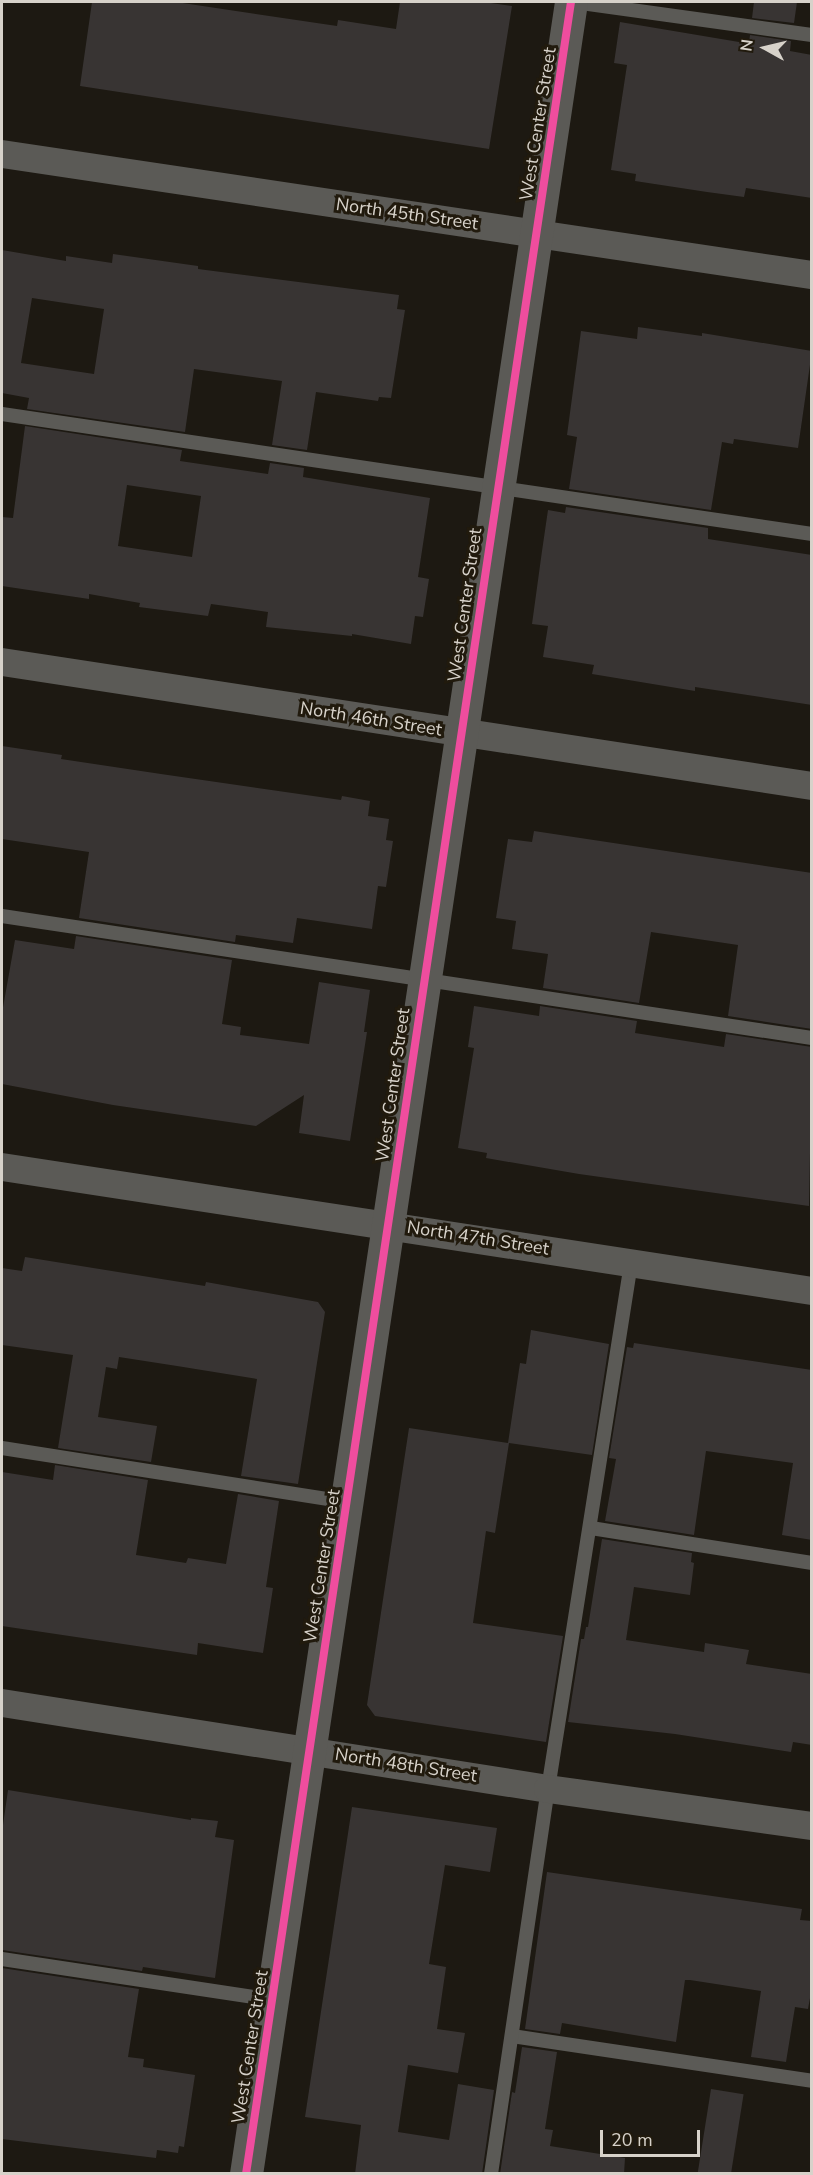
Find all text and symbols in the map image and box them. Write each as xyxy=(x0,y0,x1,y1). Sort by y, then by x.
north arrow xyxy=(735,18,795,78)
text: N xyxy=(735,38,759,53)
street label: West Center Street xyxy=(515,46,561,202)
street label: North 45th Street xyxy=(335,193,479,235)
street label: West Center Street xyxy=(444,527,486,683)
street label: North 46th Street xyxy=(299,697,443,741)
street label: West Center Street xyxy=(372,1007,414,1163)
street label: North 47th Street xyxy=(406,1216,550,1260)
street label: West Center Street xyxy=(299,1488,345,1644)
street label: North 48th Street xyxy=(334,1743,478,1787)
street label: West Center Street xyxy=(227,1969,273,2125)
scale bar xyxy=(603,2118,704,2156)
text: 20 m xyxy=(611,2128,653,2152)

